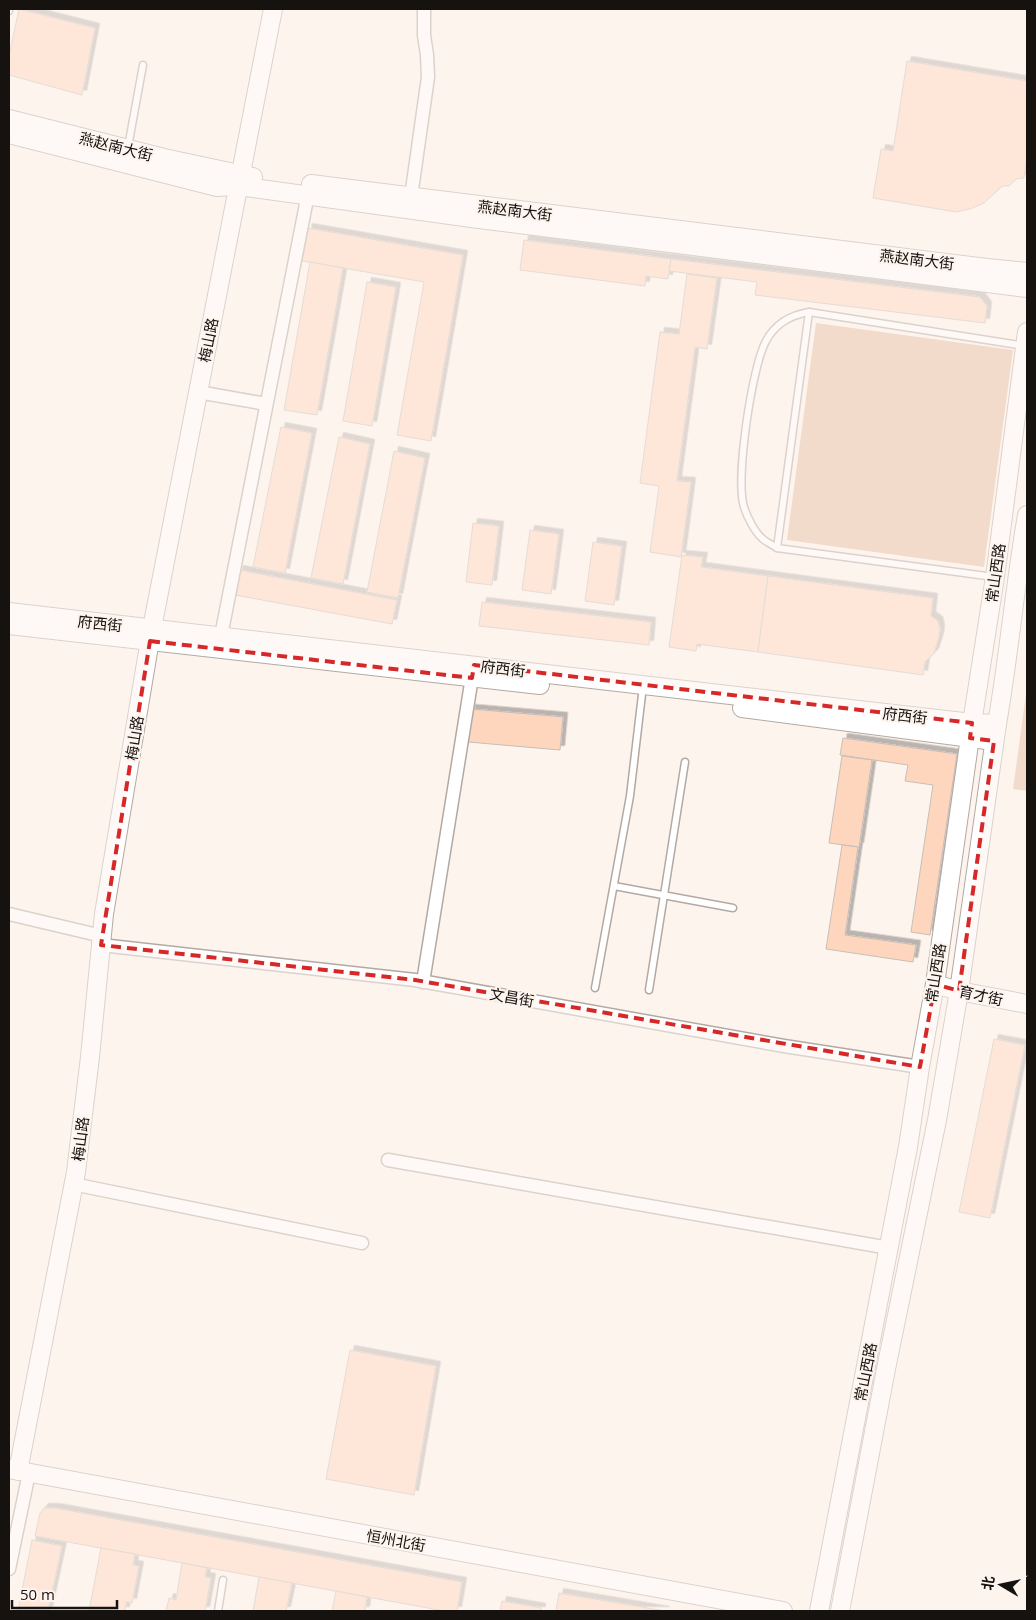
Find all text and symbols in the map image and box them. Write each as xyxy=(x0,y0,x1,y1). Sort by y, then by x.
street label: 燕赵南大街 xyxy=(77,127,155,165)
street label: 燕赵南大街 xyxy=(477,196,553,224)
street label: 燕赵南大街 xyxy=(879,245,955,273)
street label: 梅山路 xyxy=(194,316,222,364)
street label: 常山西路 xyxy=(981,542,1009,604)
street label: 府西街 xyxy=(77,611,123,635)
street label: 府西街 xyxy=(479,655,527,681)
street label: 府西街 xyxy=(881,702,929,728)
street label: 梅山路 xyxy=(121,714,147,762)
street label: 常山西路 xyxy=(920,942,950,1004)
street label: 育才街 xyxy=(957,981,1005,1009)
street label: 文昌街 xyxy=(488,983,536,1011)
street label: 梅山路 xyxy=(67,1115,93,1163)
street label: 常山西路 xyxy=(849,1341,881,1403)
street label: 恒州北街 xyxy=(365,1525,427,1555)
north arrow xyxy=(976,1560,1026,1610)
text: 北 xyxy=(977,1574,998,1591)
scale bar xyxy=(12,1578,118,1610)
text: 50 m xyxy=(20,1584,55,1604)

